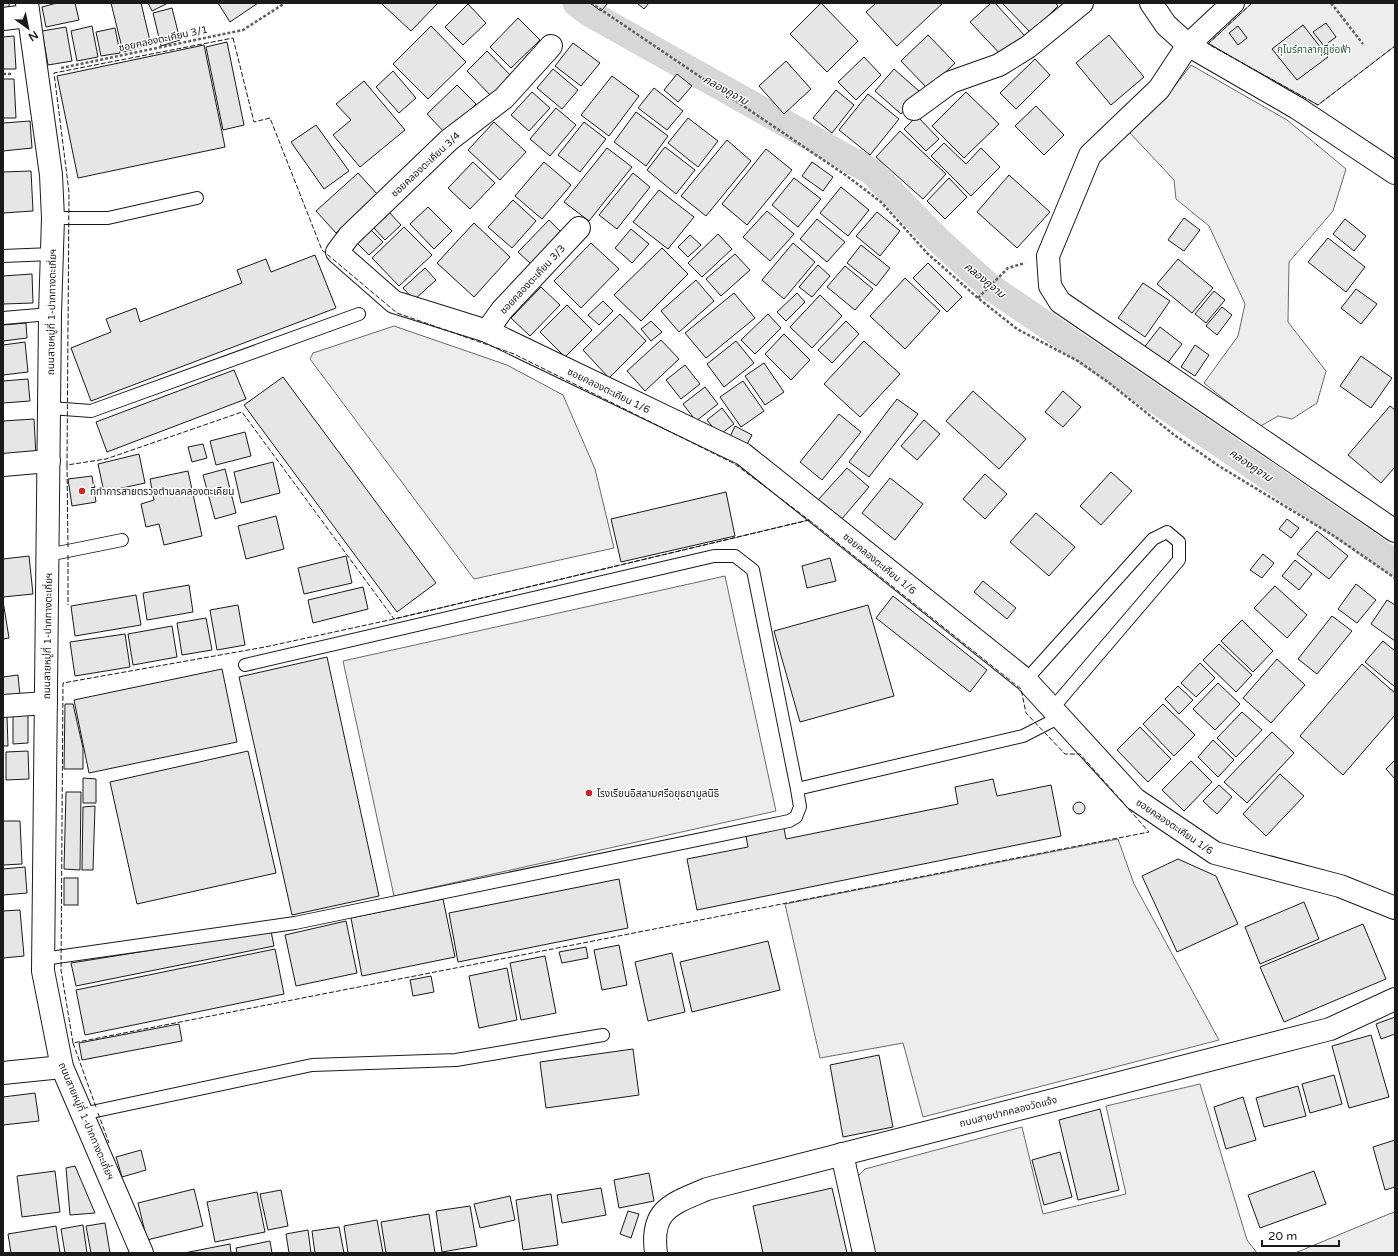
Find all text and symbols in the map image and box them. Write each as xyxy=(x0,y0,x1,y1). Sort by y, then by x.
north arrow xyxy=(8,8,48,48)
street label: ซอยคลองตะเคียน 3/1 xyxy=(118,24,209,54)
text: N xyxy=(26,28,40,44)
park label: กุโบร์ศาลากุฎีช่อฟ้า xyxy=(1277,43,1351,56)
water label: คลองคูจาม xyxy=(701,73,751,109)
street label: ซอยคลองตะเคียน 3/4 xyxy=(389,130,463,200)
street label: ซอยคลองตะเคียน 3/3 xyxy=(497,242,568,317)
street label: ถนนสายหมู่ที่ 1-ปากทางตะเกี่ยฯ xyxy=(43,249,59,375)
water label: คลองคูจาม xyxy=(962,260,1009,302)
street label: ซอยคลองตะเคียน 1/6 xyxy=(565,366,652,416)
water label: คลองคูจาม xyxy=(1227,446,1276,485)
place label: ที่ทำการสายตรวจตำบลคลองตะเคียน xyxy=(90,484,234,498)
marker: ที่ทำการสายตรวจตำบลคลองตะเคียน xyxy=(77,486,87,496)
street label: ซอยคลองตะเคียน 1/6 xyxy=(840,531,918,597)
street label: ถนนสายหมู่ที่ 1-ปากทางตะเกี่ยฯ xyxy=(39,573,55,699)
marker: โรงเรียนอิสลามศรีอยุธยามูลนิธิ xyxy=(584,788,594,798)
place label: โรงเรียนอิสลามศรีอยุธยามูลนิธิ xyxy=(597,788,719,800)
street label: ซอยคลองตะเคียน 1/6 xyxy=(1134,797,1215,857)
street label: ถนนสายหมู่ที่ 1-ปากทางตะเกี่ยฯ xyxy=(56,1060,118,1182)
street label: ถนนสายปากคลองวัดแจ้ง xyxy=(958,1094,1058,1130)
scale bar xyxy=(1262,1222,1339,1248)
text: 20 m xyxy=(1268,1229,1297,1243)

